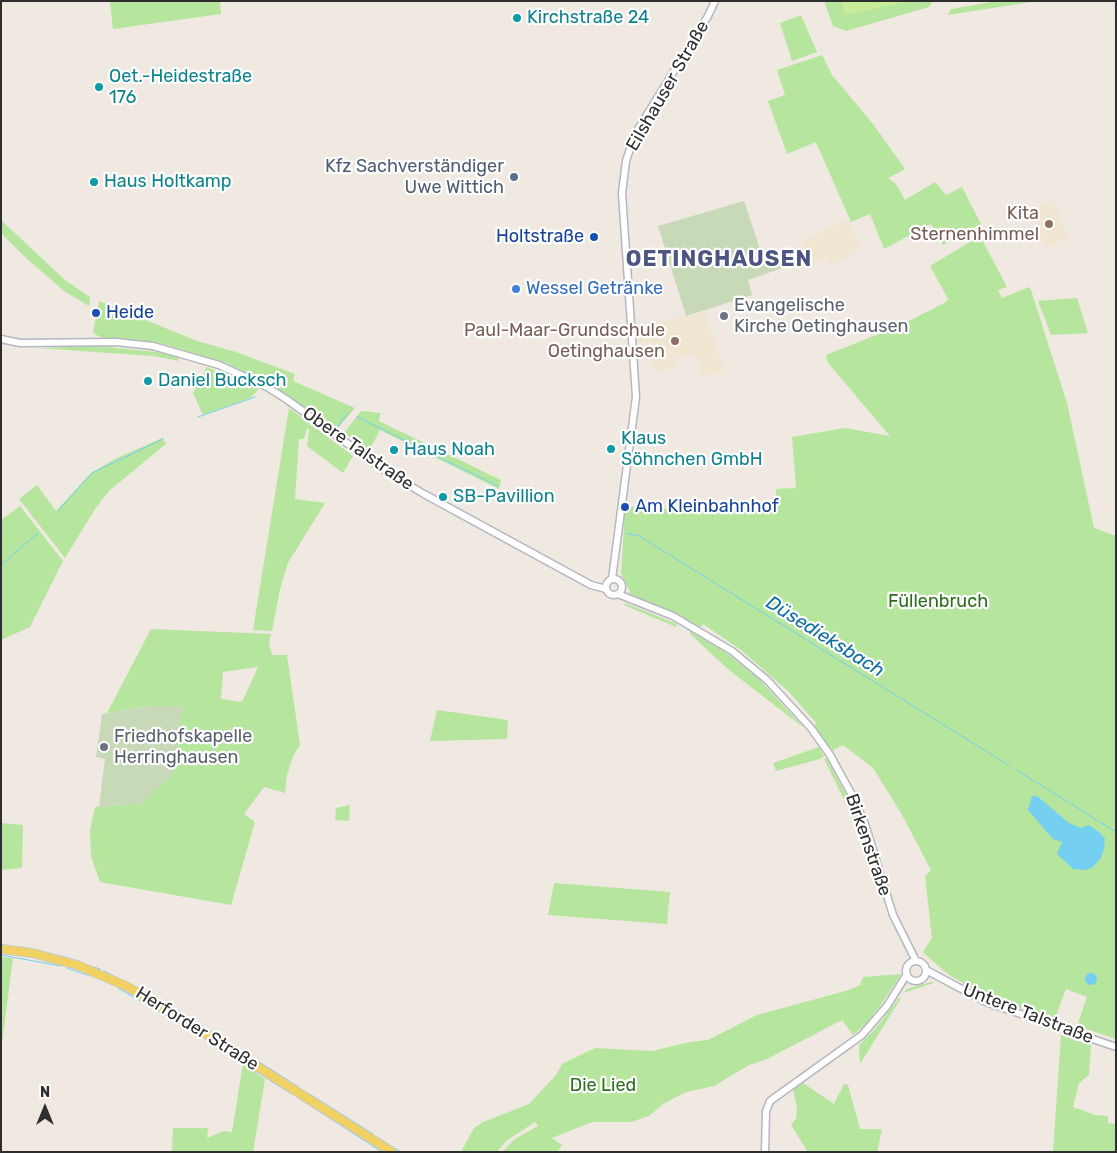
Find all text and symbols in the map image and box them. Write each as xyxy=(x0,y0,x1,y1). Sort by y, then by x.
place label: Kirchstraße 24 xyxy=(527,7,649,29)
marker: Kirchstraße 24 xyxy=(511,12,523,24)
street label: Eilshauser Straße xyxy=(622,17,714,155)
place label: Oet.-Heidestraße 176 xyxy=(109,66,252,108)
marker: Oet.-Heidestraße 176 xyxy=(93,81,105,93)
place label: Kfz Sachverständiger Uwe Wittich xyxy=(325,156,504,198)
place label: Haus Holtkamp xyxy=(104,171,232,193)
marker: Kfz Sachverständiger Uwe Wittich xyxy=(508,171,520,183)
marker: Haus Holtkamp xyxy=(88,176,100,188)
place label: Kita Sternenhimmel xyxy=(910,203,1039,245)
marker: Kita Sternenhimmel xyxy=(1043,218,1055,230)
place label: Holtstraße xyxy=(496,226,584,248)
marker: Holtstraße xyxy=(588,231,600,243)
district label: OETINGHAUSEN xyxy=(624,247,814,273)
place label: Wessel Getränke xyxy=(526,278,663,300)
marker: Wessel Getränke xyxy=(510,283,522,295)
place label: Evangelische Kirche Oetinghausen xyxy=(734,295,908,338)
place label: Heide xyxy=(106,302,154,324)
marker: Heide xyxy=(90,307,102,319)
marker: Evangelische Kirche Oetinghausen xyxy=(718,310,730,322)
place label: Paul-Maar-Grundschule Oetinghausen xyxy=(464,320,665,362)
marker: Paul-Maar-Grundschule Oetinghausen xyxy=(669,335,681,347)
place label: Daniel Bucksch xyxy=(158,370,286,392)
marker: Daniel Bucksch xyxy=(142,375,154,387)
street label: Obere Talstraße xyxy=(298,403,418,495)
place label: Klaus Söhnchen GmbH xyxy=(621,428,763,470)
place label: Haus Noah xyxy=(404,439,495,461)
marker: Klaus Söhnchen GmbH xyxy=(605,443,617,455)
marker: Haus Noah xyxy=(388,444,400,456)
place label: SB-Pavillion xyxy=(453,486,555,508)
marker: SB-Pavillion xyxy=(437,491,449,503)
place label: Am Kleinbahnhof xyxy=(635,496,779,518)
marker: Am Kleinbahnhof xyxy=(619,501,631,513)
park label: Füllenbruch xyxy=(888,591,988,613)
water label: Düsedieksbach xyxy=(762,592,888,682)
place label: Friedhofskapelle Herringhausen xyxy=(114,726,252,769)
marker: Friedhofskapelle Herringhausen xyxy=(98,741,110,753)
street label: Birkenstraße xyxy=(840,791,896,899)
street label: Untere Talstraße xyxy=(960,979,1096,1049)
street label: Herforder Straße xyxy=(131,982,263,1076)
park label: Die Lied xyxy=(570,1075,636,1097)
north arrow xyxy=(20,1083,70,1133)
text: N xyxy=(40,1084,50,1101)

